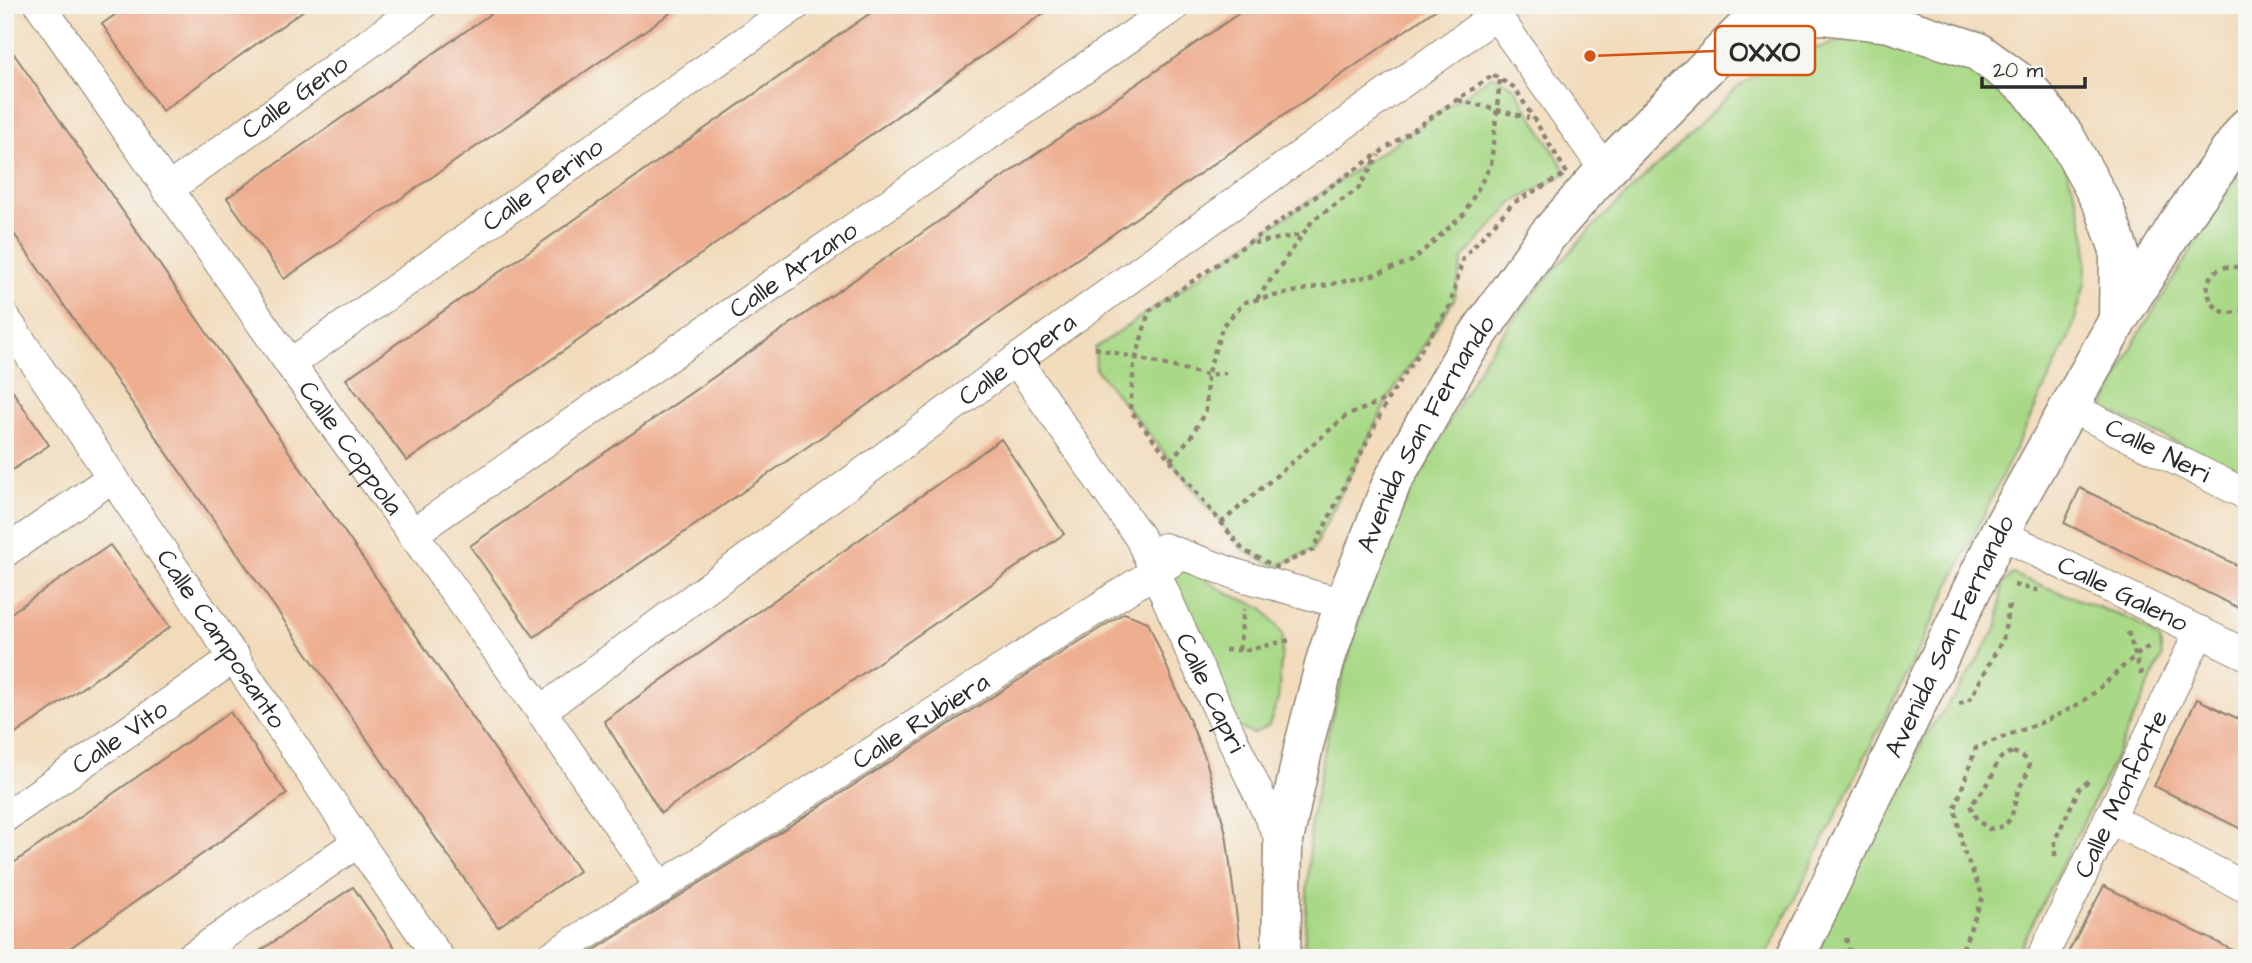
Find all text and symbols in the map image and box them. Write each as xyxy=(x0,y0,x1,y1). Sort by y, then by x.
callout: OXXO xyxy=(1715,26,1815,75)
text: OXXO xyxy=(1729,33,1801,72)
street label: Calle Geno xyxy=(234,46,356,148)
scale bar xyxy=(1982,46,2086,90)
text: 20 m xyxy=(1993,56,2044,85)
street label: Calle Perino xyxy=(475,129,611,240)
street label: Calle Arzano xyxy=(722,212,865,327)
street label: Calle Ópera xyxy=(951,304,1084,415)
street label: Avenida San Fernando xyxy=(1348,308,1504,558)
street label: Calle Coppola xyxy=(290,373,412,523)
street label: Calle Neri xyxy=(2099,409,2216,492)
street label: Avenida San Fernando xyxy=(1876,508,2024,763)
street label: Calle Camposanto xyxy=(148,542,295,736)
street label: Calle Galeno xyxy=(2051,547,2195,641)
street label: Calle Capri xyxy=(1167,627,1254,759)
street label: Calle Rubiera xyxy=(845,664,997,778)
street label: Calle Vito xyxy=(65,691,176,783)
street label: Calle Monforte xyxy=(2065,704,2177,884)

